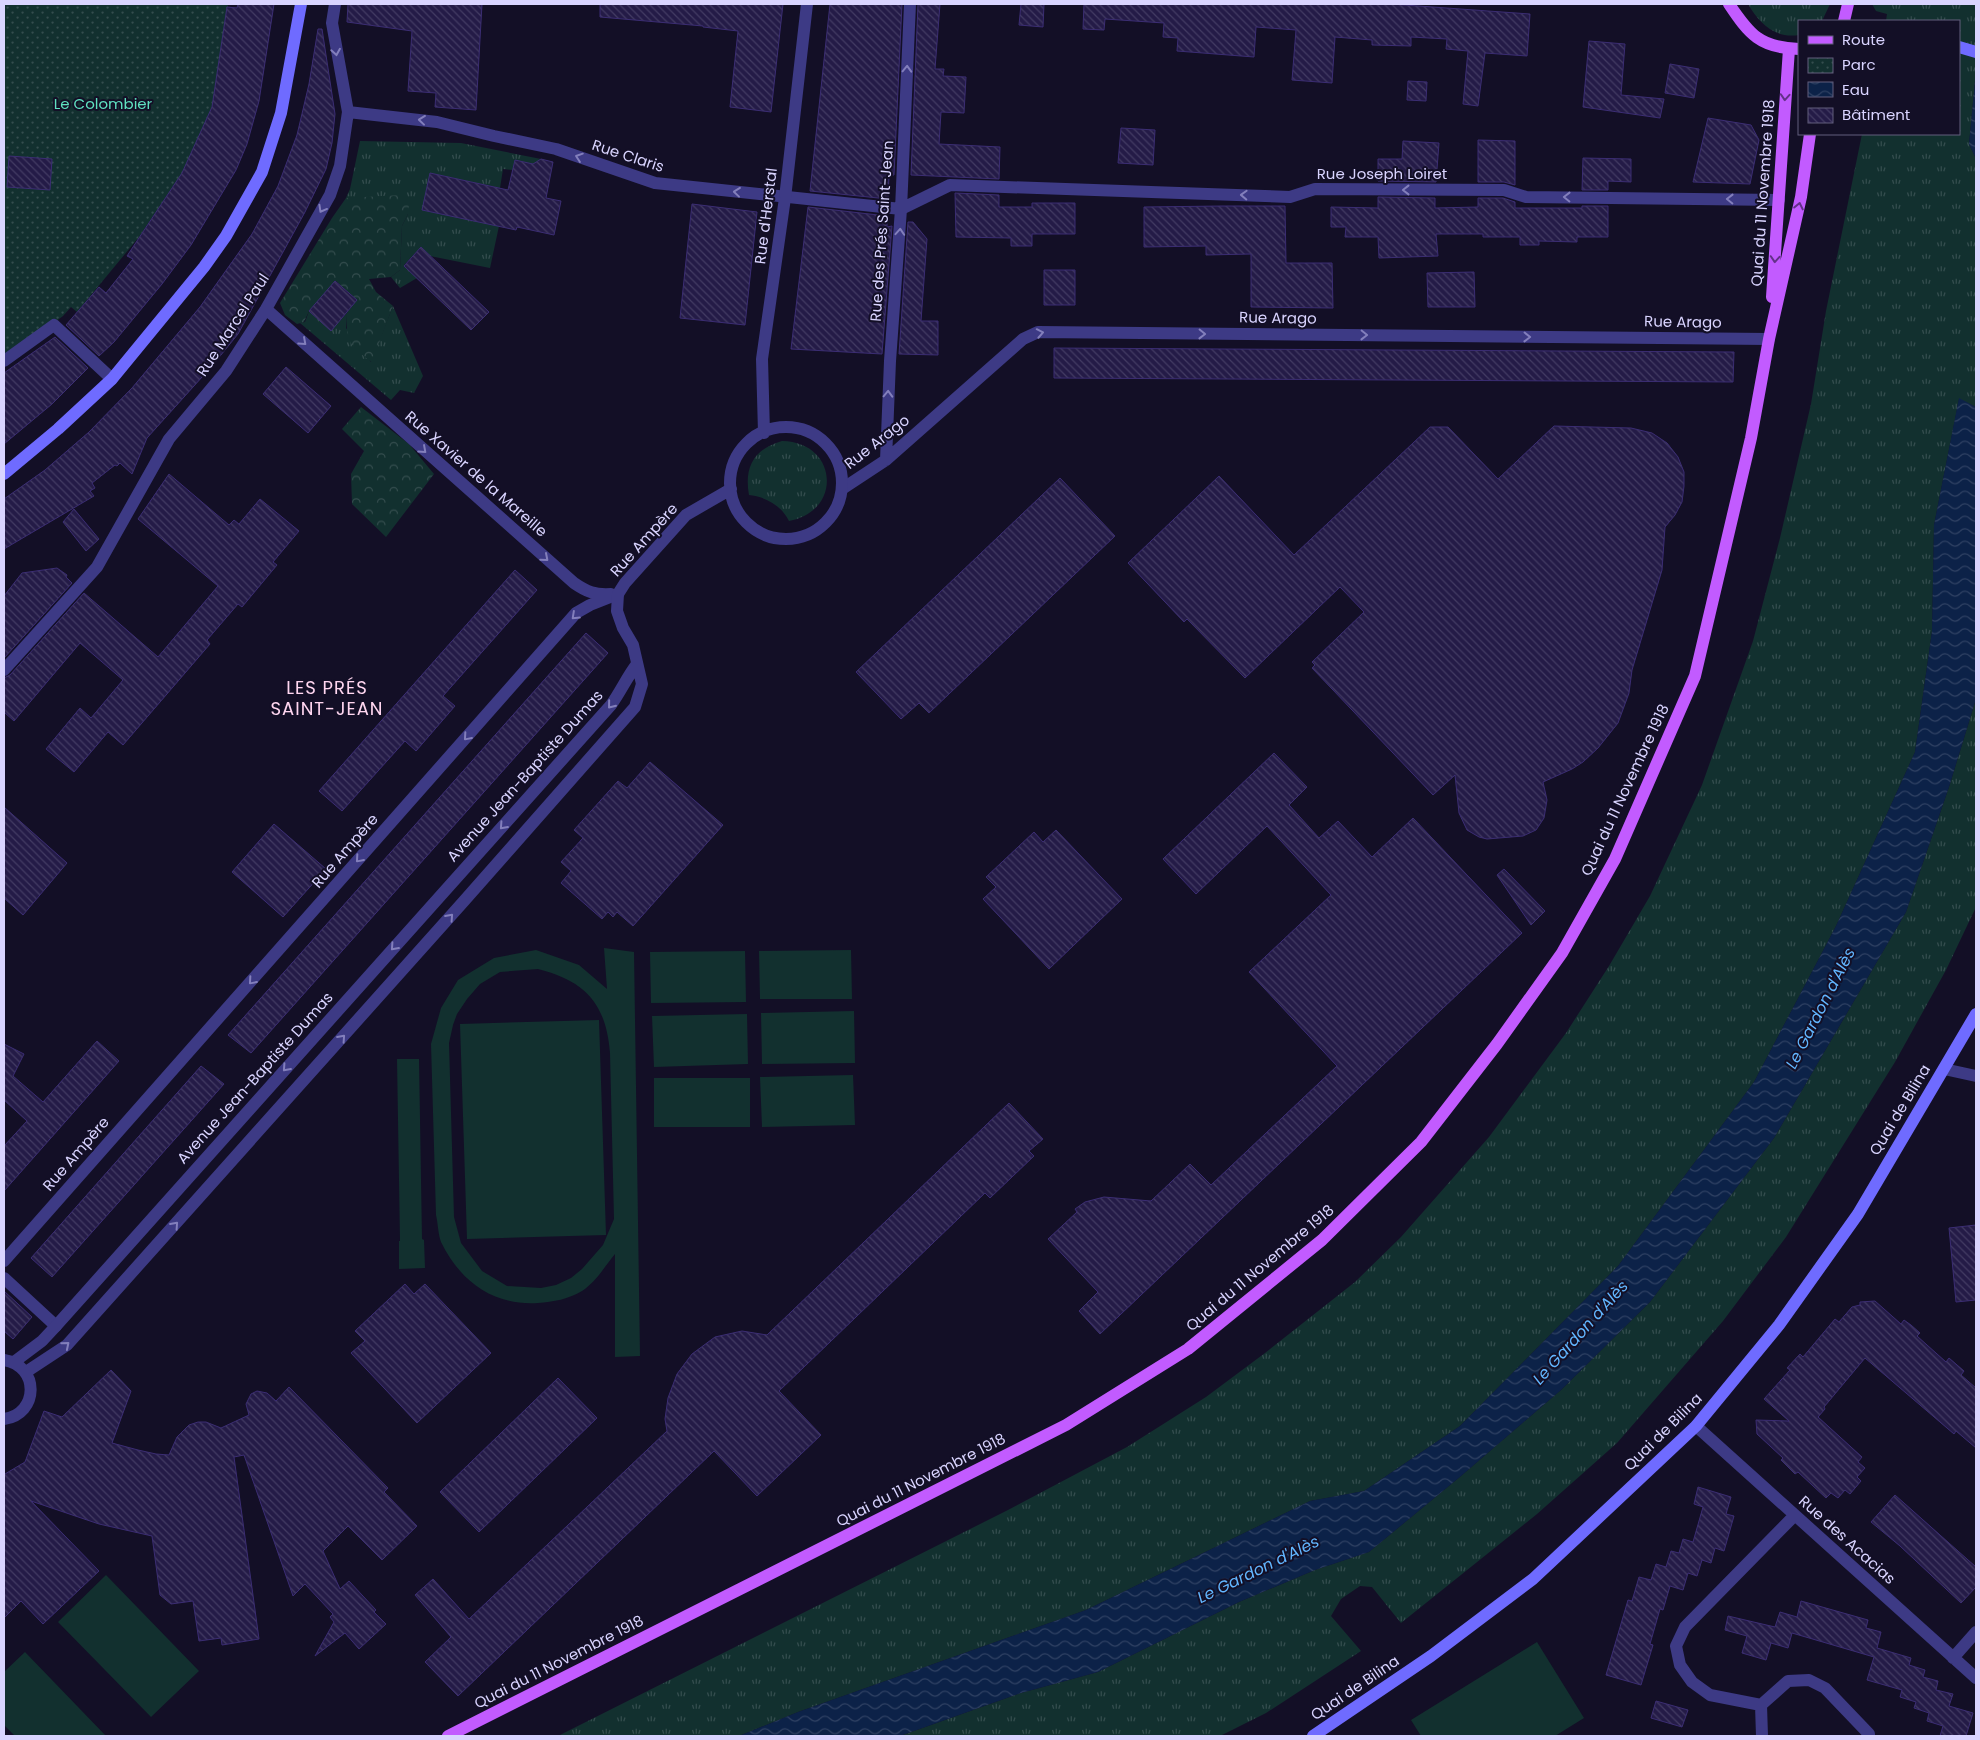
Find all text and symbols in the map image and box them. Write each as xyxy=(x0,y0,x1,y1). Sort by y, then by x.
legend xyxy=(1798,20,1960,135)
text: Route xyxy=(1842,29,1885,50)
one-way arrow xyxy=(331,48,341,56)
text: Parc xyxy=(1842,54,1876,75)
one-way arrow xyxy=(902,65,913,73)
text: Eau xyxy=(1842,79,1869,100)
park label: Le Colombier xyxy=(54,93,153,114)
one-way arrow xyxy=(1780,93,1791,101)
street label: Quai du 11 Novembre 1918 xyxy=(1745,99,1780,287)
text: Bâtiment xyxy=(1842,104,1910,125)
one-way arrow xyxy=(417,115,425,126)
street label: Rue Claris xyxy=(589,134,667,177)
street label: Rue des Prés Saint-Jean xyxy=(865,140,898,322)
one-way arrow xyxy=(576,153,584,163)
street label: Rue Joseph Loiret xyxy=(1317,163,1447,184)
street label: Rue d'Herstal xyxy=(749,167,782,265)
one-way arrow xyxy=(1402,185,1410,195)
one-way arrow xyxy=(733,187,741,198)
one-way arrow xyxy=(1240,190,1248,200)
one-way arrow xyxy=(1563,192,1571,202)
one-way arrow xyxy=(1726,194,1734,204)
one-way arrow xyxy=(1793,202,1803,211)
one-way arrow xyxy=(318,204,328,213)
one-way arrow xyxy=(894,227,905,235)
one-way arrow xyxy=(1769,256,1780,264)
street label: Rue Marcel Paul xyxy=(191,269,274,380)
street label: Rue Arago xyxy=(1239,306,1317,329)
street label: Rue Arago xyxy=(1644,310,1722,333)
one-way arrow xyxy=(1198,328,1206,339)
one-way arrow xyxy=(1035,329,1044,339)
one-way arrow xyxy=(1361,330,1369,340)
one-way arrow xyxy=(1524,332,1531,342)
one-way arrow xyxy=(297,336,306,345)
one-way arrow xyxy=(883,389,894,397)
street label: Rue Xavier de la Mareille xyxy=(401,406,552,541)
street label: Rue Arago xyxy=(840,409,914,474)
one-way arrow xyxy=(418,444,427,453)
street label: Rue Ampère xyxy=(605,498,682,581)
one-way arrow xyxy=(540,552,549,561)
one-way arrow xyxy=(572,610,581,619)
district label: LES PRÉS SAINT-JEAN xyxy=(271,675,384,721)
street label: Avenue Jean-Baptiste Dumas xyxy=(442,685,608,866)
one-way arrow xyxy=(608,699,617,708)
street label: Quai du 11 Novembre 1918 xyxy=(1575,700,1674,879)
one-way arrow xyxy=(464,732,473,741)
street label: Rue Ampère xyxy=(307,809,383,892)
one-way arrow xyxy=(499,820,508,829)
one-way arrow xyxy=(356,854,365,863)
one-way arrow xyxy=(444,914,453,923)
one-way arrow xyxy=(391,941,400,950)
water label: Le Gardon d'Alès xyxy=(1780,944,1861,1073)
one-way arrow xyxy=(249,975,257,984)
street label: Avenue Jean-Baptiste Dumas xyxy=(172,987,338,1168)
one-way arrow xyxy=(336,1035,345,1044)
street label: Quai de Bilina xyxy=(1864,1060,1935,1159)
one-way arrow xyxy=(283,1062,292,1071)
street label: Rue Ampère xyxy=(38,1112,114,1195)
street label: Quai du 11 Novembre 1918 xyxy=(1181,1199,1338,1336)
one-way arrow xyxy=(169,1221,178,1230)
water label: Le Gardon d'Alès xyxy=(1527,1275,1633,1390)
one-way arrow xyxy=(60,1341,69,1350)
street label: Quai de Bilina xyxy=(1619,1388,1706,1475)
street label: Quai du 11 Novembre 1918 xyxy=(832,1428,1009,1531)
street label: Rue des Acacias xyxy=(1794,1491,1900,1589)
water label: Le Gardon d'Alès xyxy=(1193,1530,1323,1609)
street label: Quai du 11 Novembre 1918 xyxy=(470,1610,647,1713)
street label: Quai de Bilina xyxy=(1306,1650,1403,1725)

